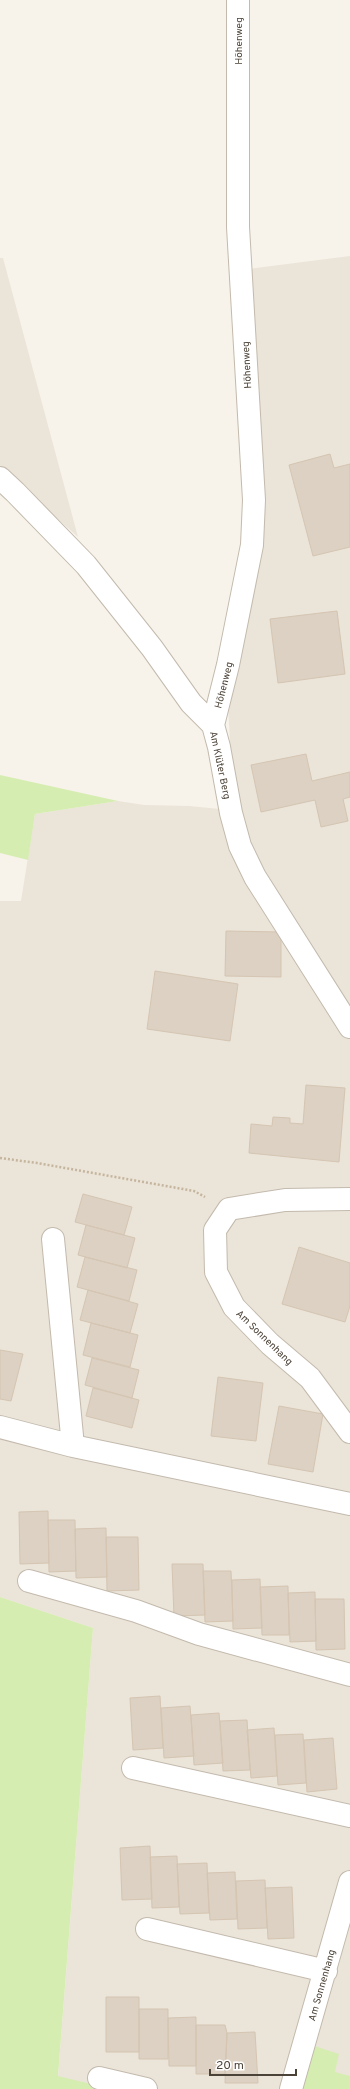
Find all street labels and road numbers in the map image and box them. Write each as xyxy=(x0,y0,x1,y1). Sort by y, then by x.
street label: Höhenweg xyxy=(233,17,246,65)
street label: Höhenweg xyxy=(240,341,255,389)
street label: Höhenweg xyxy=(212,661,237,710)
street label: Am Klüter Berg xyxy=(206,730,233,801)
street label: Am Sonnenhang xyxy=(233,1308,295,1368)
street label: Am Sonnenhang xyxy=(306,1948,339,2023)

